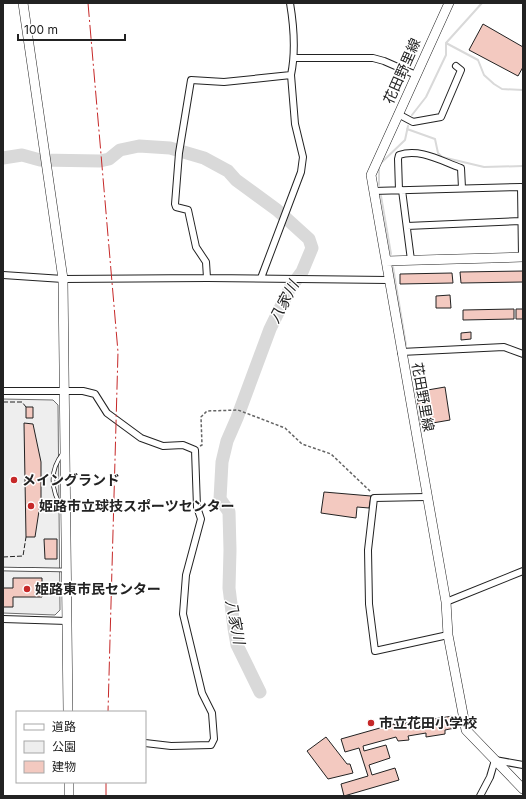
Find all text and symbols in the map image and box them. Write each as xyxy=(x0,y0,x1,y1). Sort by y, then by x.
scale bar xyxy=(18,16,125,42)
text: 100 m xyxy=(24,22,58,37)
street label: 花田野里線 xyxy=(380,35,424,106)
water label: 八家川 xyxy=(265,276,303,326)
street label: 花田野里線 xyxy=(409,361,438,433)
place label: メイングランド xyxy=(22,471,120,488)
marker: メイングランド xyxy=(9,475,19,485)
place label: 姫路市立球技スポーツセンター xyxy=(39,497,235,514)
marker: 姫路市立球技スポーツセンター xyxy=(26,501,36,511)
place label: 姫路東市民センター xyxy=(35,580,161,597)
marker: 姫路東市民センター xyxy=(22,584,32,594)
water label: 八家川 xyxy=(222,598,249,648)
legend xyxy=(16,711,146,783)
place label: 市立花田小学校 xyxy=(379,714,477,731)
marker: 市立花田小学校 xyxy=(366,718,376,728)
text: 道路 xyxy=(52,719,76,734)
text: 公園 xyxy=(52,739,76,754)
text: 建物 xyxy=(52,759,76,774)

